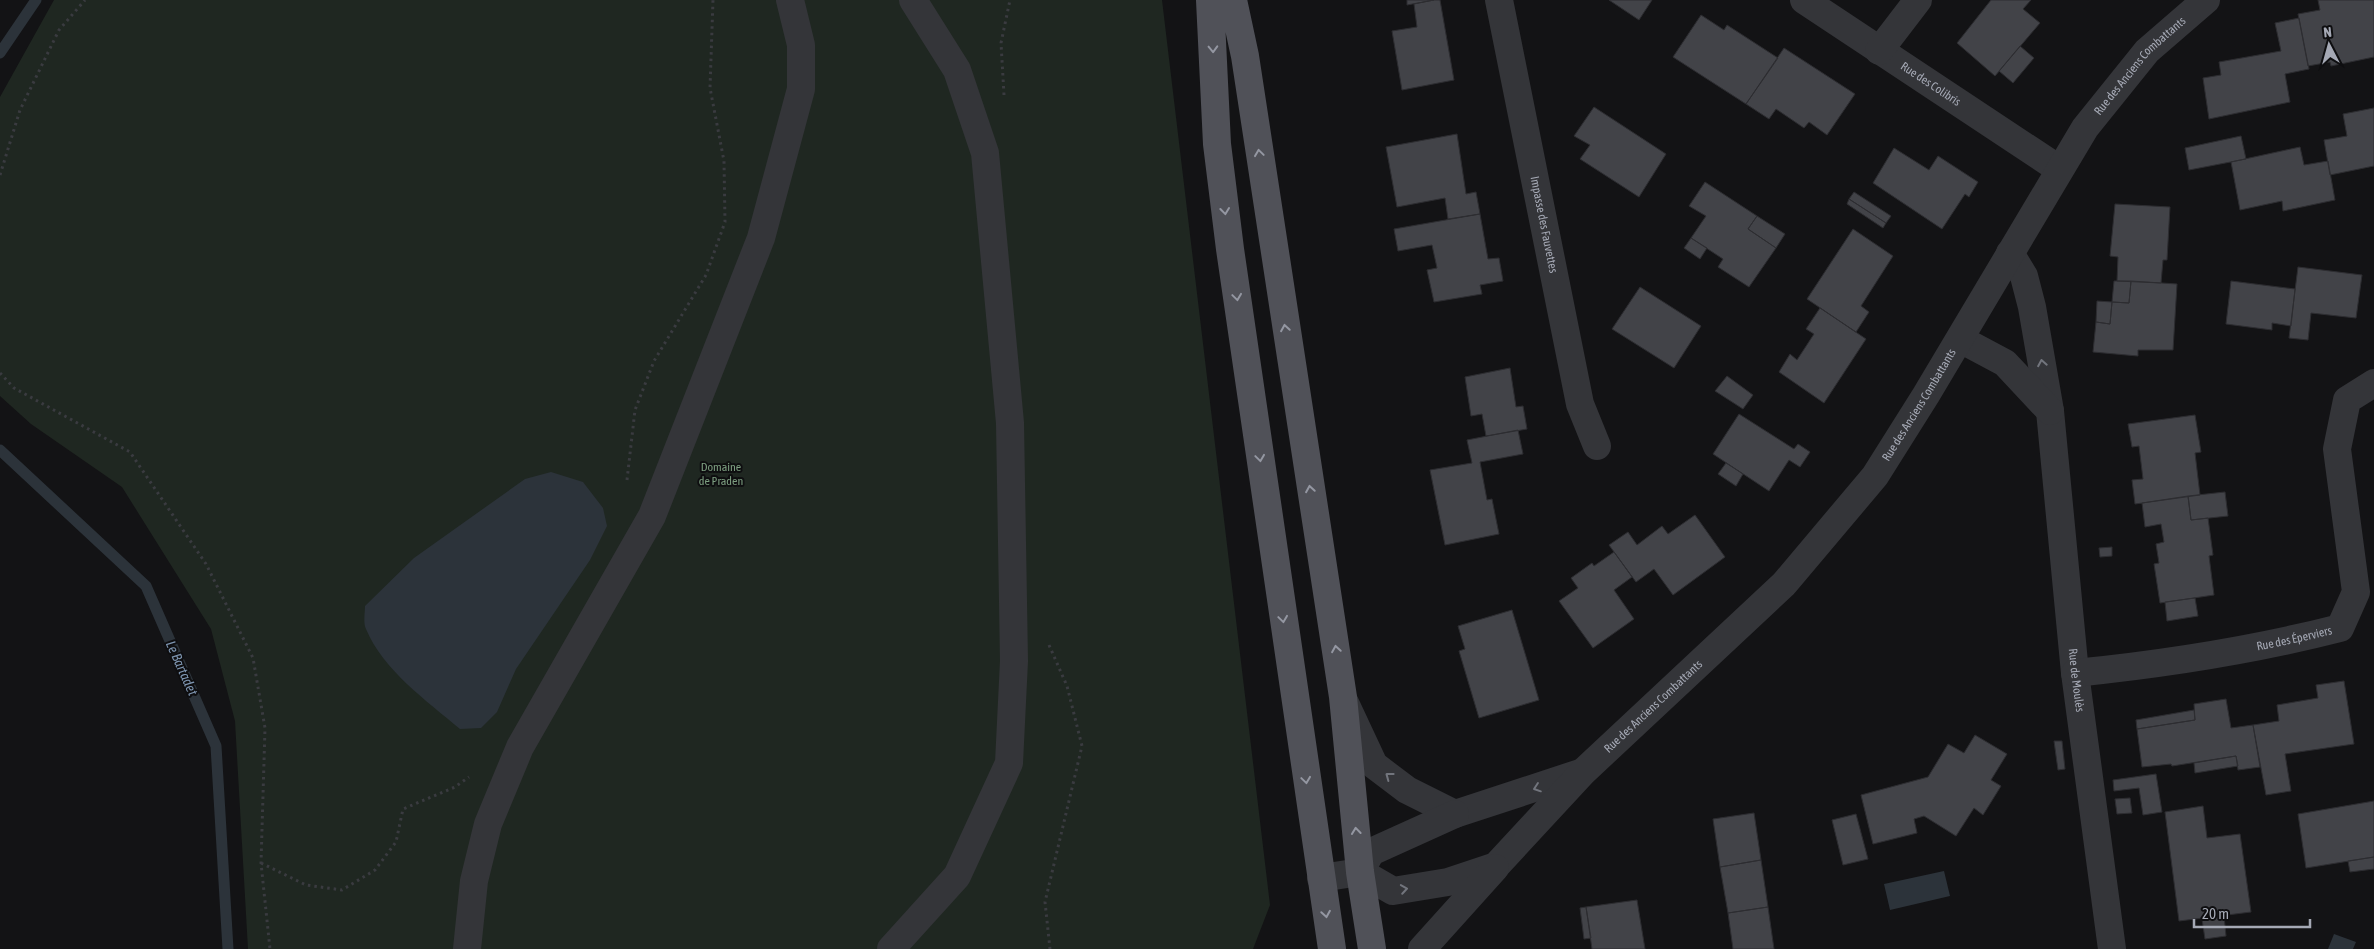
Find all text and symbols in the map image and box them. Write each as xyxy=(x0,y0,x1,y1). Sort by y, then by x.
street label: Rue des Anciens Combattants xyxy=(2091,14,2189,118)
north arrow xyxy=(2304,20,2354,70)
text: N xyxy=(2323,24,2333,40)
one-way arrow xyxy=(1207,45,1218,53)
street label: Rue des Colibris xyxy=(1898,59,1963,109)
one-way arrow xyxy=(1254,149,1265,157)
street label: Impasse des Fauvettes xyxy=(1527,175,1561,274)
one-way arrow xyxy=(1219,207,1230,215)
one-way arrow xyxy=(1231,293,1241,302)
one-way arrow xyxy=(1281,324,1291,333)
street label: Rue des Anciens Combattants xyxy=(1879,346,1959,464)
one-way arrow xyxy=(2037,359,2047,368)
one-way arrow xyxy=(1254,454,1265,462)
park label: Domaine de Praden xyxy=(699,460,743,488)
one-way arrow xyxy=(1306,484,1316,493)
one-way arrow xyxy=(1277,615,1288,623)
street label: Rue des Éperviers xyxy=(2255,623,2333,654)
water label: Le Bartadet xyxy=(163,638,201,698)
one-way arrow xyxy=(1331,645,1341,654)
street label: Rue de Moulès xyxy=(2066,648,2087,713)
street label: Rue des Anciens Combattants xyxy=(1601,657,1705,756)
one-way arrow xyxy=(1386,774,1395,782)
one-way arrow xyxy=(1301,775,1311,784)
one-way arrow xyxy=(1534,782,1542,792)
one-way arrow xyxy=(1351,827,1362,835)
one-way arrow xyxy=(1400,885,1408,895)
scale bar xyxy=(2194,896,2310,928)
text: 20 m xyxy=(2202,905,2229,922)
one-way arrow xyxy=(1321,909,1331,918)

